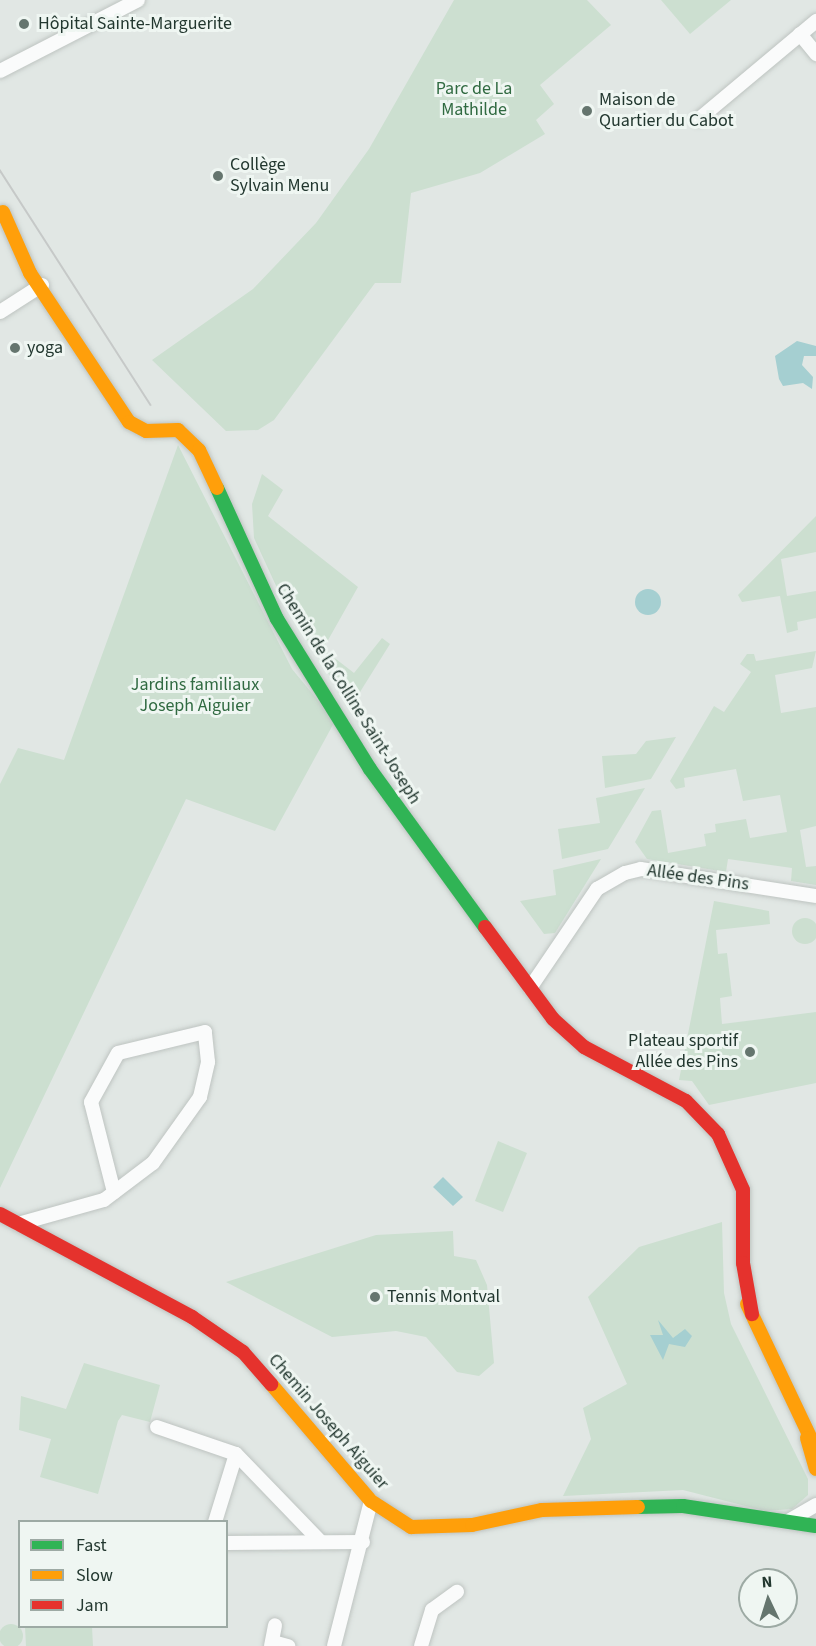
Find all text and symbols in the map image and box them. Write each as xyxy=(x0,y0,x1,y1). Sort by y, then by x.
place label: Hôpital Sainte-Marguerite xyxy=(38,13,232,35)
marker: Hôpital Sainte-Marguerite xyxy=(15,15,33,33)
park label: Parc de La Mathilde xyxy=(436,79,512,122)
place label: Maison de Quartier du Cabot xyxy=(599,90,734,132)
marker: Maison de Quartier du Cabot xyxy=(580,104,594,118)
place label: Collège Sylvain Menu xyxy=(230,155,329,198)
marker: Collège Sylvain Menu xyxy=(211,169,225,183)
place label: yoga xyxy=(27,337,63,359)
marker: yoga xyxy=(8,341,22,355)
street label: Chemin de la Colline Saint-Joseph xyxy=(271,580,425,808)
park label: Jardins familiaux Joseph Aiguier xyxy=(131,675,259,718)
street label: Allée des Pins xyxy=(646,860,750,896)
place label: Plateau sportif Allée des Pins xyxy=(628,1031,738,1074)
marker: Plateau sportif Allée des Pins xyxy=(743,1045,757,1059)
place label: Tennis Montval xyxy=(387,1286,500,1308)
marker: Tennis Montval xyxy=(368,1290,382,1304)
street label: Chemin Joseph Aiguier xyxy=(263,1350,393,1494)
legend xyxy=(18,1520,228,1628)
text: Fast xyxy=(76,1533,107,1558)
text: Slow xyxy=(76,1563,113,1588)
north arrow xyxy=(738,1568,798,1628)
text: N xyxy=(761,1571,773,1593)
text: Jam xyxy=(76,1593,109,1618)

